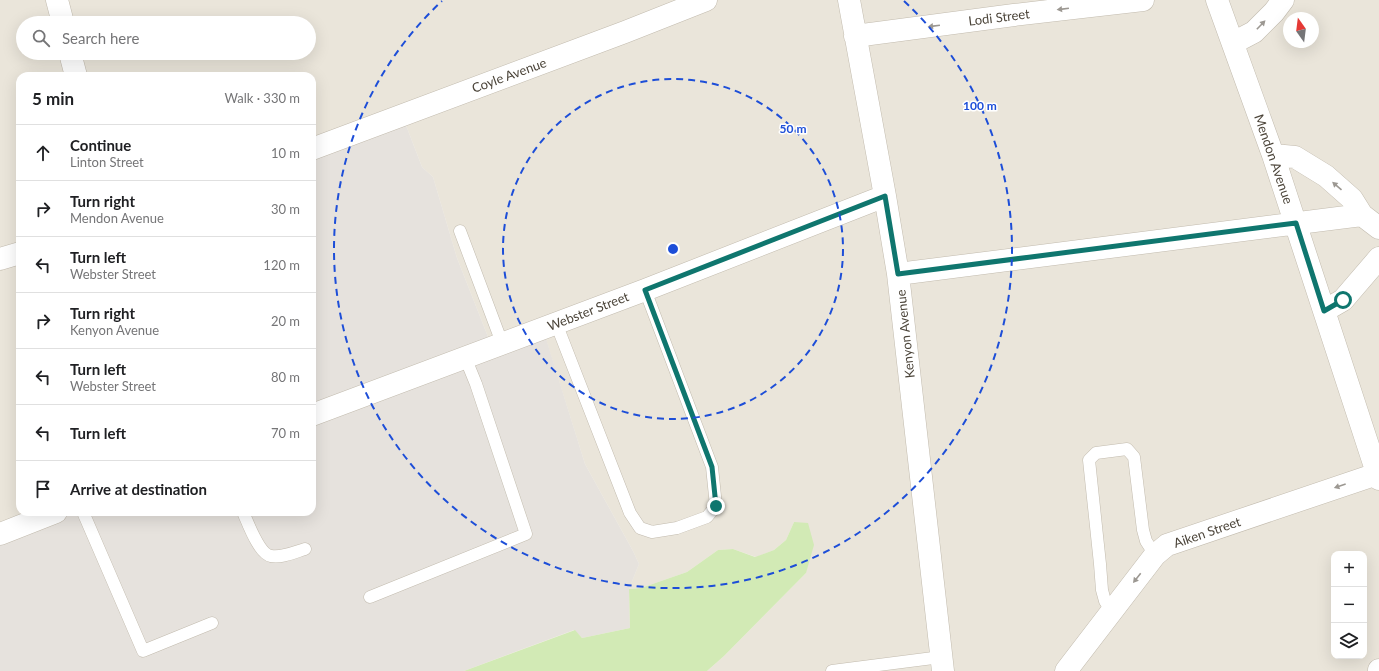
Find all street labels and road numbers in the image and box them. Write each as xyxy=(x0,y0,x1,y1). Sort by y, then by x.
street label: Lodi Street xyxy=(967,5,1031,29)
street label: Coyle Avenue xyxy=(469,54,549,96)
street label: Mendon Avenue xyxy=(1251,112,1297,206)
street label: Webster Street xyxy=(545,288,631,334)
street label: Kenyon Avenue xyxy=(892,289,918,379)
street label: Aiken Street xyxy=(1171,513,1243,551)

